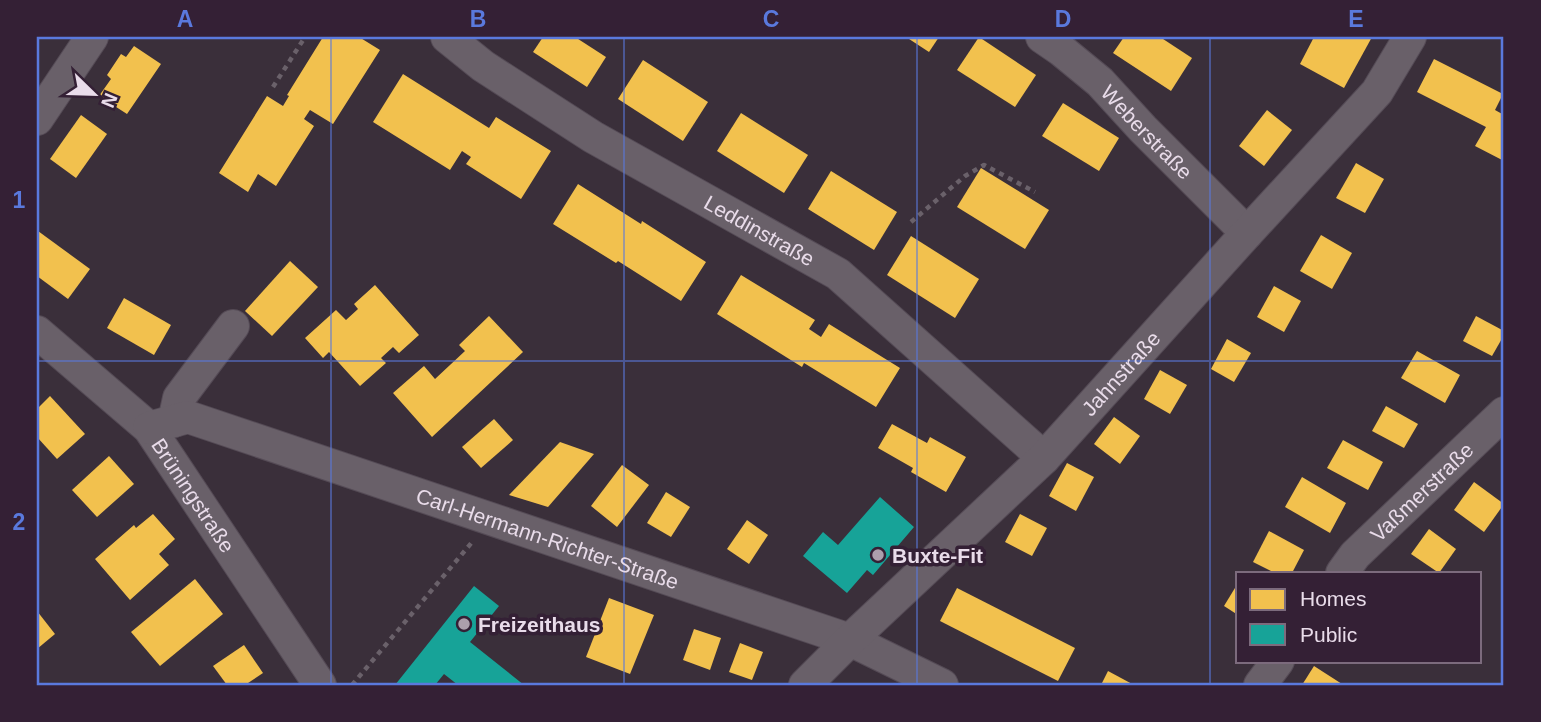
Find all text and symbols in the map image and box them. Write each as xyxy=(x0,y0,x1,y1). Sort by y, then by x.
text: A xyxy=(177,6,193,32)
text: B xyxy=(470,6,486,32)
text: C xyxy=(763,6,779,32)
text: D xyxy=(1055,6,1071,32)
text: E xyxy=(1348,6,1364,32)
north arrow xyxy=(60,60,130,130)
street label: Weberstraße xyxy=(1097,80,1197,183)
text: N xyxy=(97,90,122,111)
text: 1 xyxy=(13,187,26,213)
street label: Leddinstraße xyxy=(700,190,819,270)
street label: Jahnstraße xyxy=(1077,326,1164,420)
street label: Brüningstraße xyxy=(147,434,240,556)
street label: Vaßmerstraße xyxy=(1365,438,1477,546)
street label: Carl-Hermann-Richter-Straße xyxy=(413,483,682,593)
text: 2 xyxy=(13,509,25,535)
place label: Buxte-Fit xyxy=(892,544,983,567)
marker: Buxte-Fit xyxy=(870,547,886,563)
legend xyxy=(1236,572,1482,662)
text: Homes xyxy=(1300,587,1367,610)
place label: Freizeithaus xyxy=(478,613,601,636)
marker: Freizeithaus xyxy=(456,616,472,632)
text: Public xyxy=(1300,623,1357,646)

